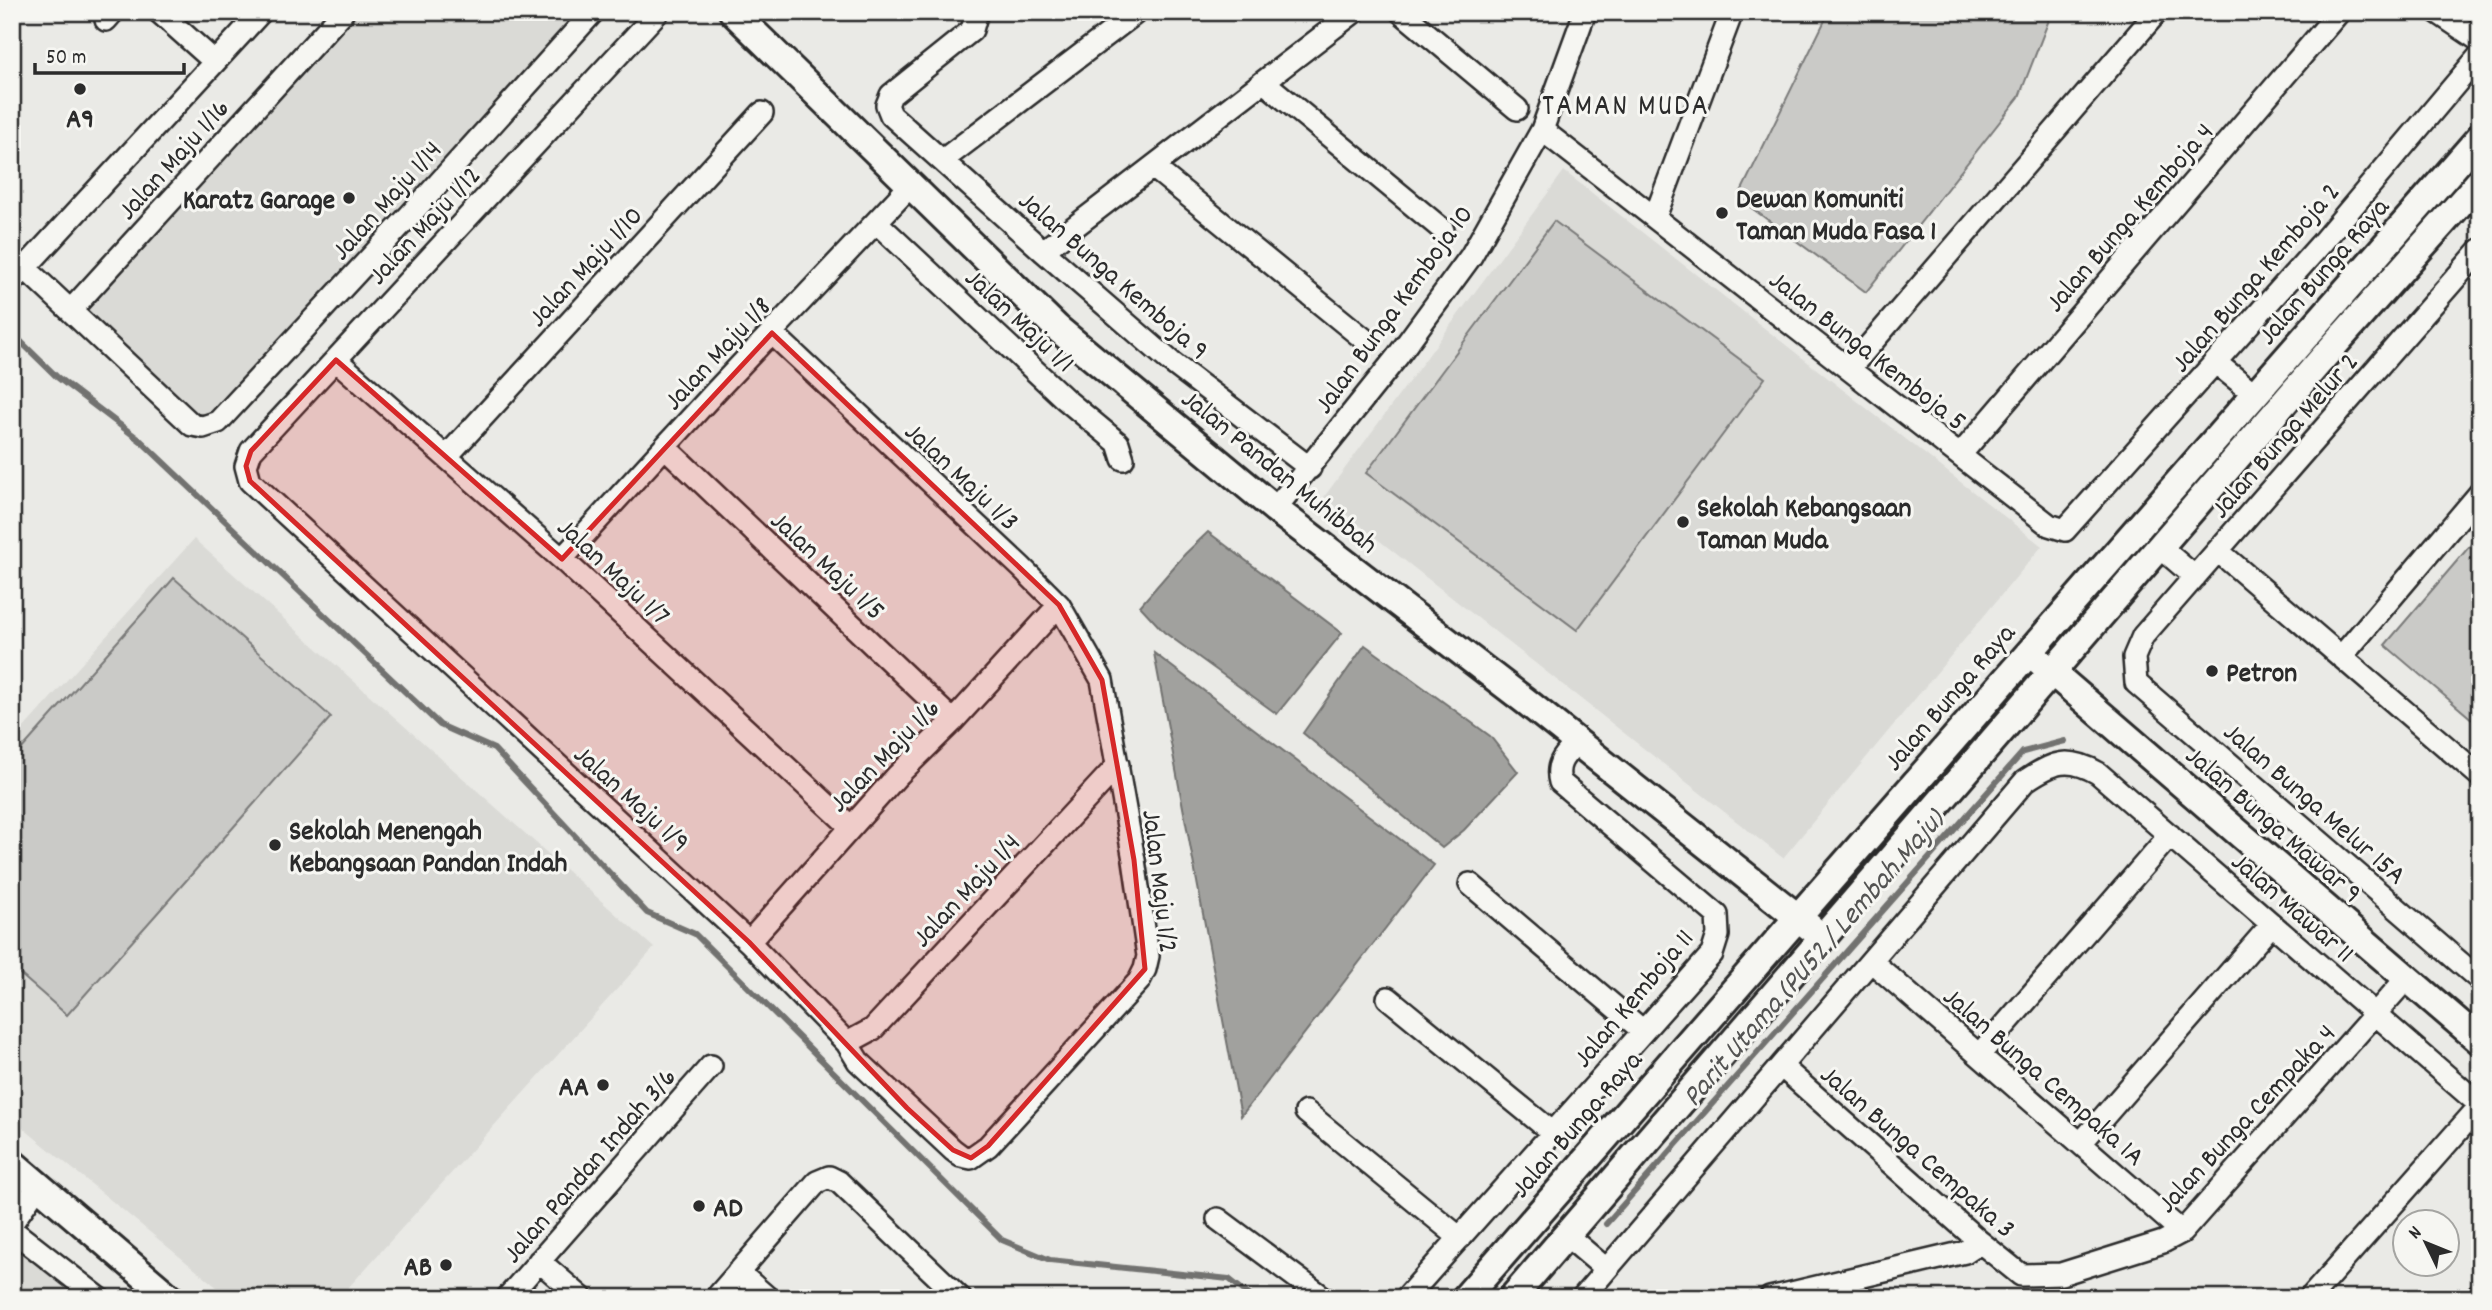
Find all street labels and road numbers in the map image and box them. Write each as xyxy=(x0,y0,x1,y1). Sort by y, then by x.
street label: Jalan Maju 1/16 xyxy=(110,92,241,231)
street label: Jalan Bunga Kemboja 4 xyxy=(2038,116,2226,323)
street label: Jalan Maju 1/14 xyxy=(324,133,454,271)
street label: Jalan Maju 1/12 xyxy=(361,159,493,296)
street label: Jalan Bunga Kemboja 2 xyxy=(2164,175,2352,383)
street label: Jalan Bunga Kemboja 9 xyxy=(1008,184,1216,372)
street label: Jalan Bunga Raya xyxy=(2250,190,2402,356)
street label: Jalan Bunga Kemboja 10 xyxy=(1306,198,1486,424)
street label: Jalan Maju 1/10 xyxy=(521,199,655,338)
street label: Jalan Maju 1/1 xyxy=(953,261,1082,384)
street label: Jalan Bunga Kemboja 5 xyxy=(1758,263,1973,443)
street label: Jalan Maju 1/8 xyxy=(656,289,783,421)
street label: Jalan Bunga Melur 2 xyxy=(2203,345,2370,529)
street label: Jalan Pandan Muhibbah xyxy=(1171,382,1385,566)
street label: Jalan Maju 1/3 xyxy=(893,415,1026,543)
street label: Jalan Maju 1/5 xyxy=(759,504,892,632)
street label: Jalan Maju 1/7 xyxy=(546,510,677,637)
street label: Jalan Bunga Raya xyxy=(1876,616,2028,782)
street label: Jalan Maju 1/6 xyxy=(822,691,952,824)
street label: Jalan Bunga Melur 15A xyxy=(2212,715,2413,897)
street label: Jalan Maju 1/9 xyxy=(562,737,697,864)
street label: Jalan Bunga Mawar 9 xyxy=(2174,739,2369,915)
street label: Jalan Maju 1/2 xyxy=(1128,808,1186,956)
street label: Jalan Maju 1/4 xyxy=(905,826,1032,959)
street label: Jalan Mawar 11 xyxy=(2220,845,2361,975)
street label: Jalan Kemboja 11 xyxy=(1566,922,1706,1078)
street label: Jalan Bunga Cempaka 1A xyxy=(1932,980,2152,1178)
street label: Jalan Bunga Cempaka 4 xyxy=(2150,1017,2347,1224)
street label: Jalan Bunga Raya xyxy=(1503,1043,1655,1209)
street label: Jalan Bunga Cempaka 3 xyxy=(1809,1058,2022,1250)
street label: Jalan Pandan Indah 3/6 xyxy=(495,1061,688,1274)

